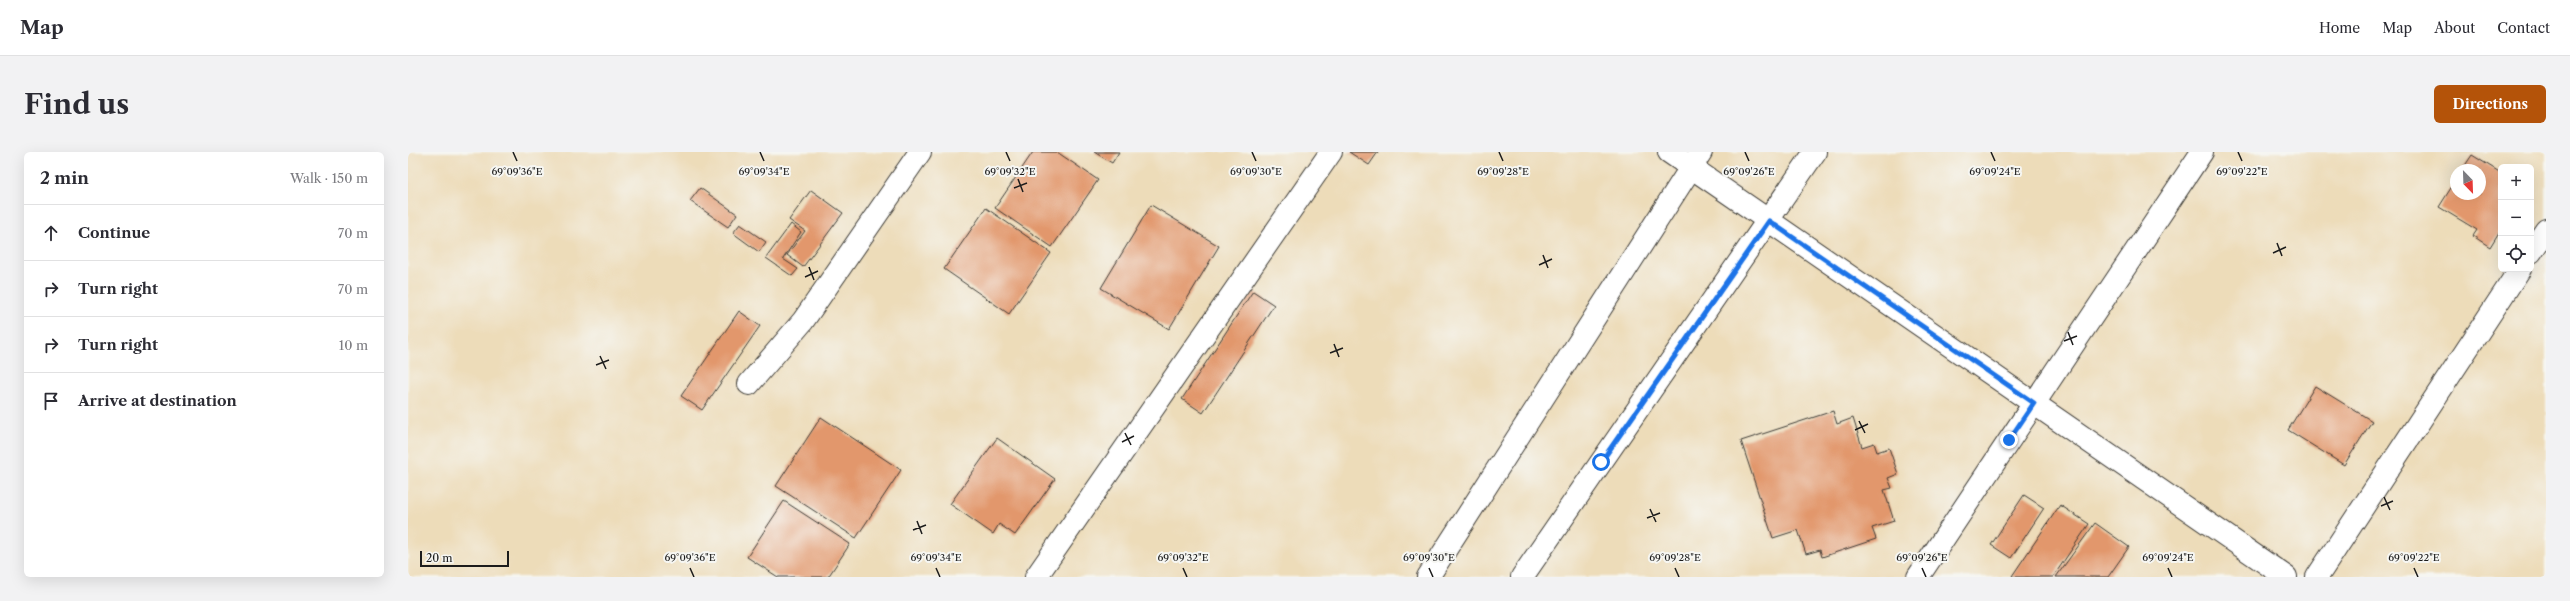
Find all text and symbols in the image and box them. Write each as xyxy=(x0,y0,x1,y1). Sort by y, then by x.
text: Map xyxy=(20,16,64,39)
text: Home xyxy=(2319,19,2360,37)
text: Map xyxy=(2382,19,2412,37)
text: About xyxy=(2434,19,2475,37)
text: Contact xyxy=(2497,19,2550,37)
button: Directions xyxy=(2434,85,2546,123)
text: Find us xyxy=(24,87,129,121)
north arrow xyxy=(2450,164,2486,200)
map controls xyxy=(2498,164,2534,272)
button: + xyxy=(2498,164,2534,200)
text: 69°09'36"E xyxy=(491,165,543,178)
text: 69°09'34"E xyxy=(738,165,790,178)
text: 69°09'32"E xyxy=(984,165,1036,178)
text: 69°09'30"E xyxy=(1230,165,1282,178)
text: 69°09'28"E xyxy=(1477,165,1529,178)
text: 69°09'26"E xyxy=(1723,165,1775,178)
text: 69°09'24"E xyxy=(1969,165,2021,178)
text: 69°09'22"E xyxy=(2216,165,2268,178)
text: 2 min xyxy=(40,168,89,188)
text: Walk · 150 m xyxy=(290,170,368,186)
button: − xyxy=(2498,200,2534,236)
icon: ahead xyxy=(40,222,62,244)
text: Continue xyxy=(78,223,150,242)
text: 70 m xyxy=(338,225,368,241)
button: locate xyxy=(2498,236,2534,272)
icon: right xyxy=(40,278,62,300)
text: Turn right xyxy=(78,279,158,298)
text: 70 m xyxy=(338,281,368,297)
icon: right xyxy=(40,334,62,356)
text: Turn right xyxy=(78,335,158,354)
text: 10 m xyxy=(339,337,368,353)
icon: arrive xyxy=(40,390,62,412)
text: Arrive at destination xyxy=(78,391,237,410)
route end xyxy=(2000,431,2018,449)
route start xyxy=(1592,453,1610,471)
scale bar xyxy=(420,549,509,568)
text: 20 m xyxy=(426,551,452,565)
text: 69°09'36"E xyxy=(664,551,716,564)
text: 69°09'34"E xyxy=(910,551,962,564)
text: 69°09'32"E xyxy=(1157,551,1209,564)
text: 69°09'30"E xyxy=(1403,551,1455,564)
text: 69°09'28"E xyxy=(1649,551,1701,564)
text: 69°09'26"E xyxy=(1896,551,1948,564)
text: 69°09'24"E xyxy=(2142,551,2194,564)
text: 69°09'22"E xyxy=(2388,551,2440,564)

